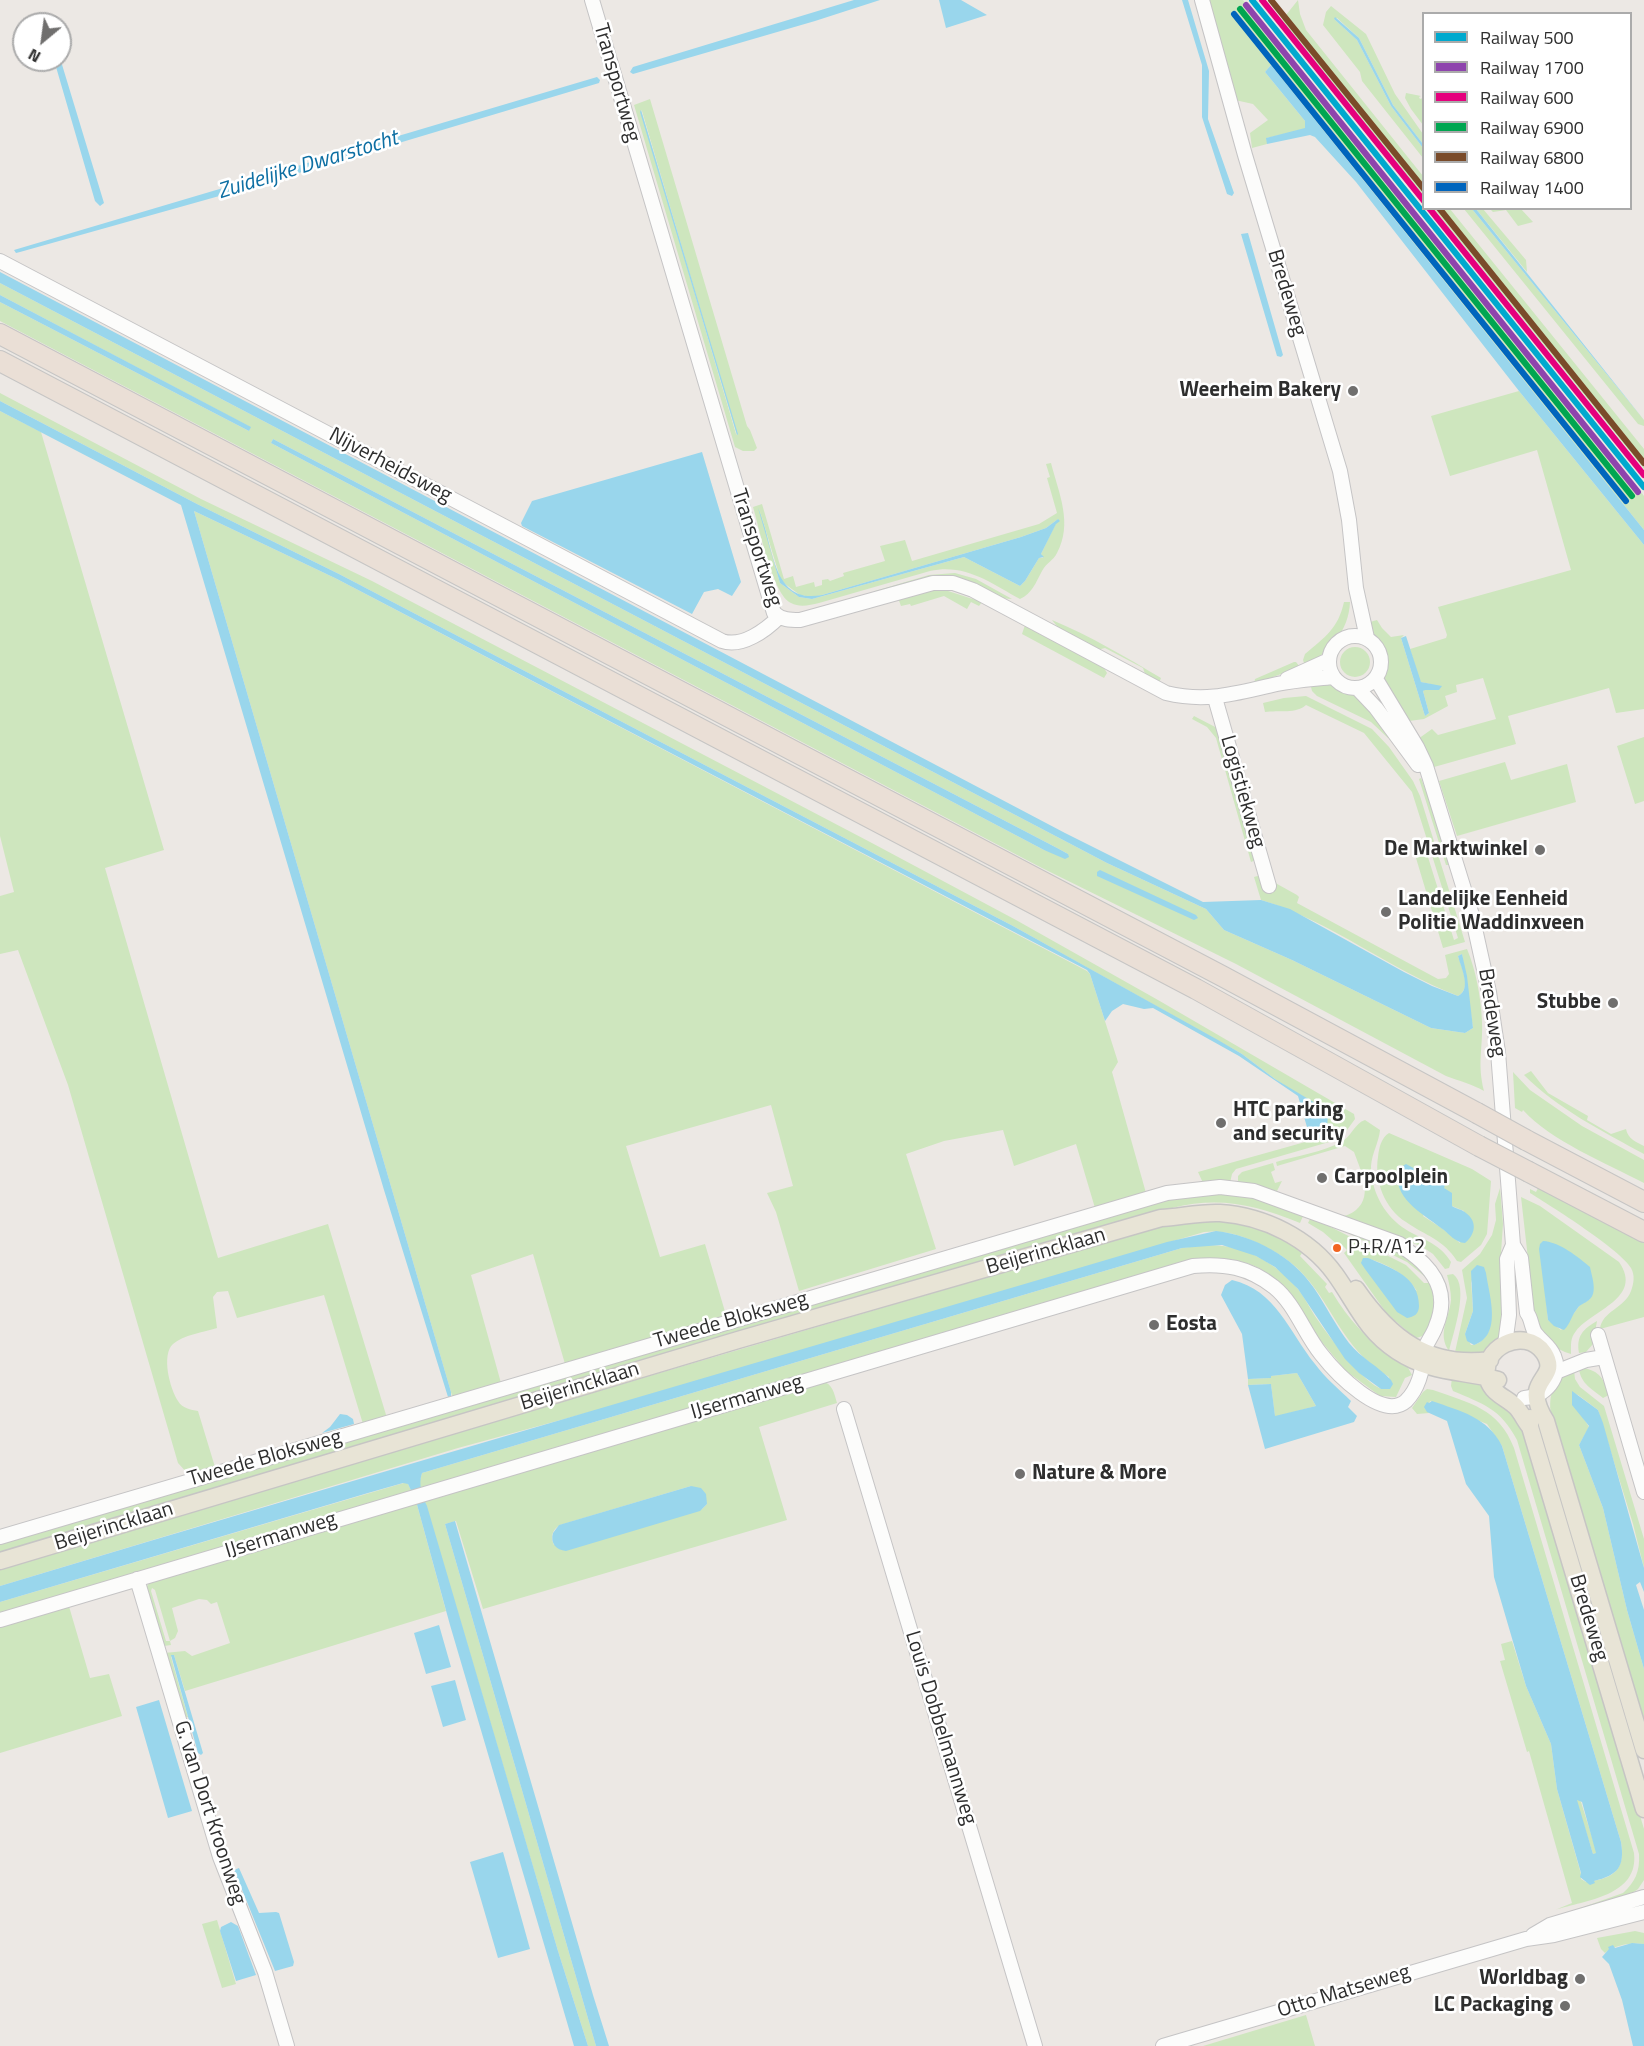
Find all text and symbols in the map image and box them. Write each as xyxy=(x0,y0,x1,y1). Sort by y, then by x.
north arrow xyxy=(12,12,72,72)
legend xyxy=(1422,12,1632,210)
street label: Transportweg xyxy=(587,21,645,145)
text: Railway 500 xyxy=(1480,24,1574,51)
text: N xyxy=(24,43,45,69)
text: Railway 1700 xyxy=(1480,54,1584,81)
text: Railway 600 xyxy=(1480,84,1574,111)
text: Railway 6900 xyxy=(1480,114,1584,141)
water label: Zuidelijke Dwarstocht xyxy=(215,126,401,206)
text: Railway 6800 xyxy=(1480,144,1584,171)
text: Railway 1400 xyxy=(1480,174,1584,201)
street label: Bredeweg xyxy=(1261,247,1311,339)
place label: Weerheim Bakery xyxy=(1179,378,1341,404)
marker: Weerheim Bakery xyxy=(1346,384,1360,398)
street label: Nijverheidsweg xyxy=(324,423,456,509)
street label: Transportweg xyxy=(725,486,787,610)
street label: Logistiekweg xyxy=(1214,733,1270,851)
place label: De Marktwinkel xyxy=(1384,837,1528,863)
marker: De Marktwinkel xyxy=(1533,843,1547,857)
place label: Landelijke Eenheid Politie Waddinxveen xyxy=(1398,887,1584,937)
marker: Landelijke Eenheid Politie Waddinxveen xyxy=(1379,905,1393,919)
street label: Bredeweg xyxy=(1472,967,1510,1059)
place label: Stubbe xyxy=(1537,990,1601,1016)
marker: Stubbe xyxy=(1606,996,1620,1010)
place label: HTC parking and security xyxy=(1233,1098,1344,1148)
marker: HTC parking and security xyxy=(1214,1116,1228,1130)
place label: Carpoolplein xyxy=(1334,1165,1448,1191)
marker: Carpoolplein xyxy=(1315,1171,1329,1185)
street label: Beijerincklaan xyxy=(983,1223,1109,1281)
place label: P+R/A12 xyxy=(1348,1236,1425,1260)
marker: P+R/A12 xyxy=(1331,1242,1343,1254)
street label: Tweede Bloksweg xyxy=(651,1287,811,1355)
place label: Eosta xyxy=(1166,1312,1217,1338)
marker: Eosta xyxy=(1147,1318,1161,1332)
street label: Beijerincklaan xyxy=(518,1357,642,1417)
street label: IJsermanweg xyxy=(688,1370,806,1426)
street label: Tweede Bloksweg xyxy=(185,1425,345,1493)
place label: Nature & More xyxy=(1032,1461,1167,1487)
marker: Nature & More xyxy=(1013,1467,1027,1481)
street label: Beijerincklaan xyxy=(52,1497,176,1557)
street label: IJsermanweg xyxy=(222,1507,340,1565)
street label: Bredeweg xyxy=(1563,1572,1613,1664)
street label: Louis Dobbelmannweg xyxy=(899,1628,981,1828)
street label: G. van Dort Kroonweg xyxy=(167,1718,251,1908)
street label: Otto Matseweg xyxy=(1275,1960,1413,2024)
place label: Worldbag xyxy=(1479,1966,1568,1992)
marker: Worldbag xyxy=(1573,1972,1587,1986)
place label: LC Packaging xyxy=(1434,1993,1553,2019)
marker: LC Packaging xyxy=(1558,1999,1572,2013)

